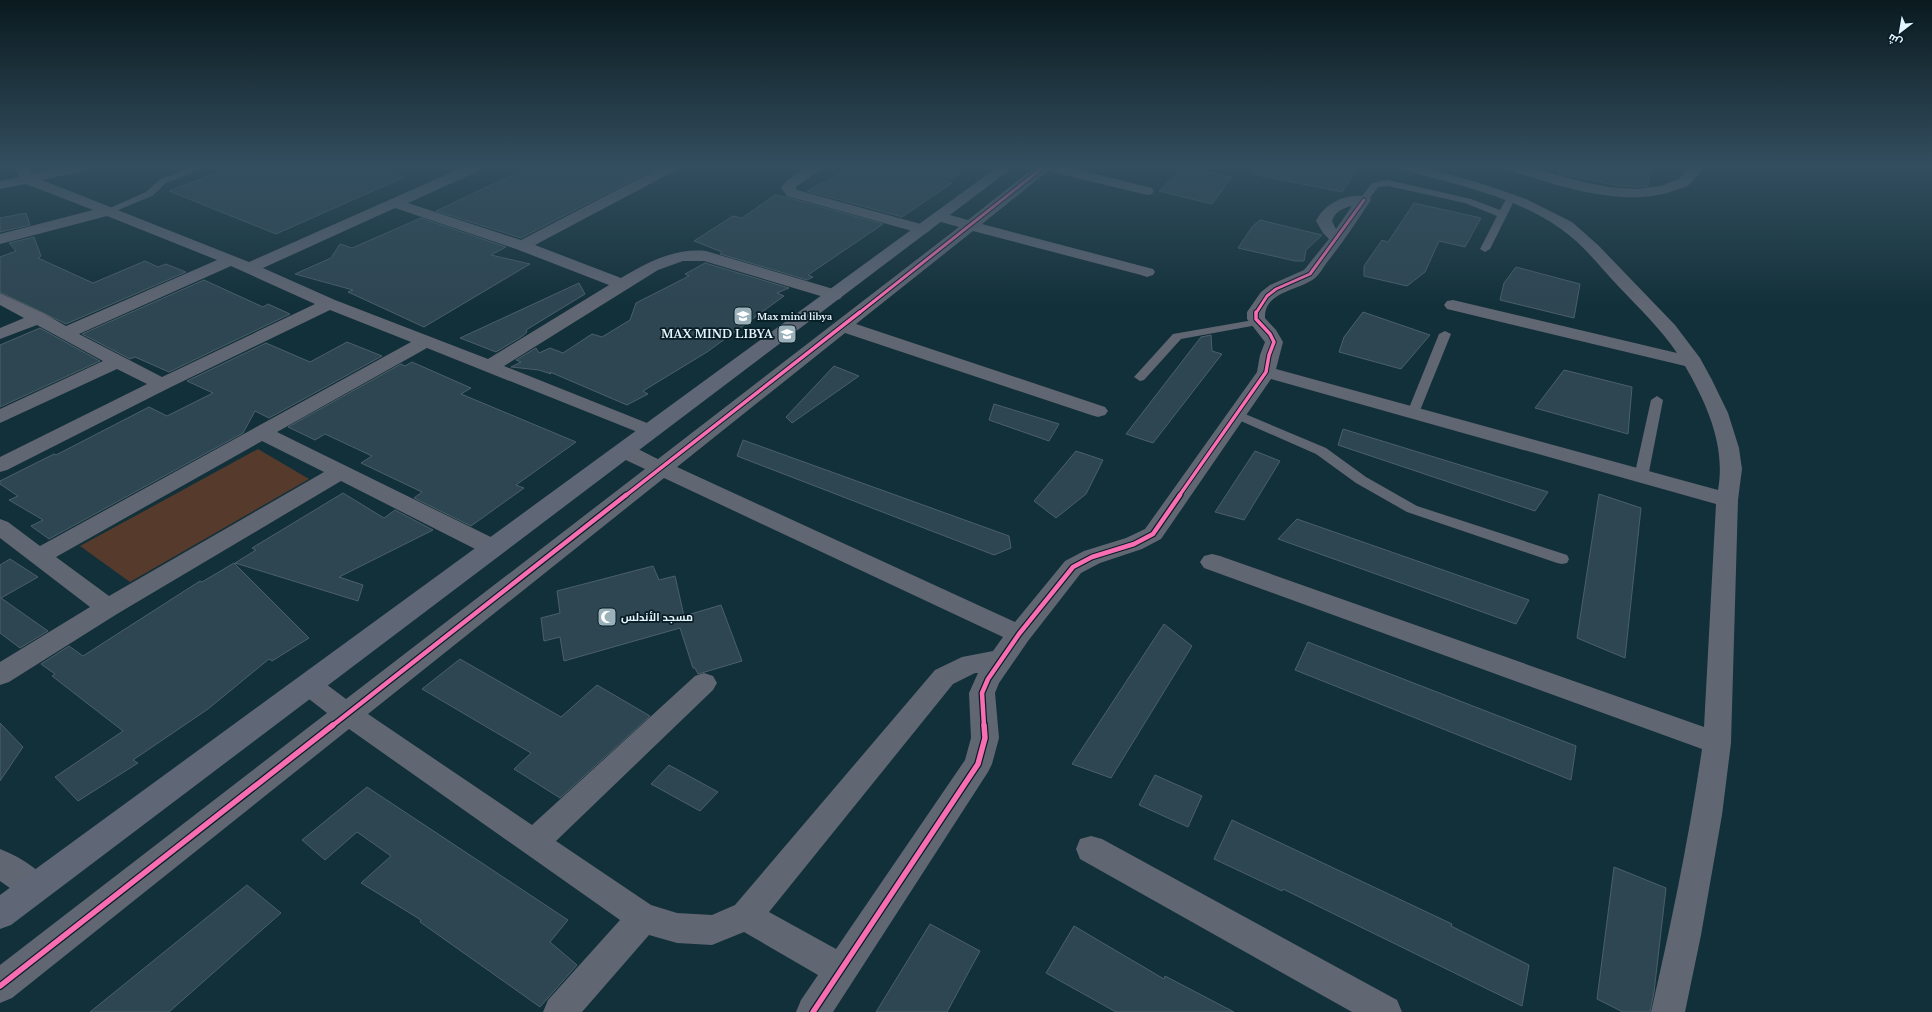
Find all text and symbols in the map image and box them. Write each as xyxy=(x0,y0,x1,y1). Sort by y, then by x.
north arrow xyxy=(1880,12,1920,52)
text: ش xyxy=(1885,31,1905,50)
school or university icon: Max mind libya xyxy=(732,305,754,327)
place label: Max mind libya xyxy=(757,311,833,322)
school or university icon: MAX MIND LIBYA xyxy=(776,323,798,345)
place label: MAX MIND LIBYA xyxy=(661,327,774,341)
mosque icon: مسجد الأندلس xyxy=(596,606,618,628)
place label: مسجد الأندلس xyxy=(621,610,693,624)

